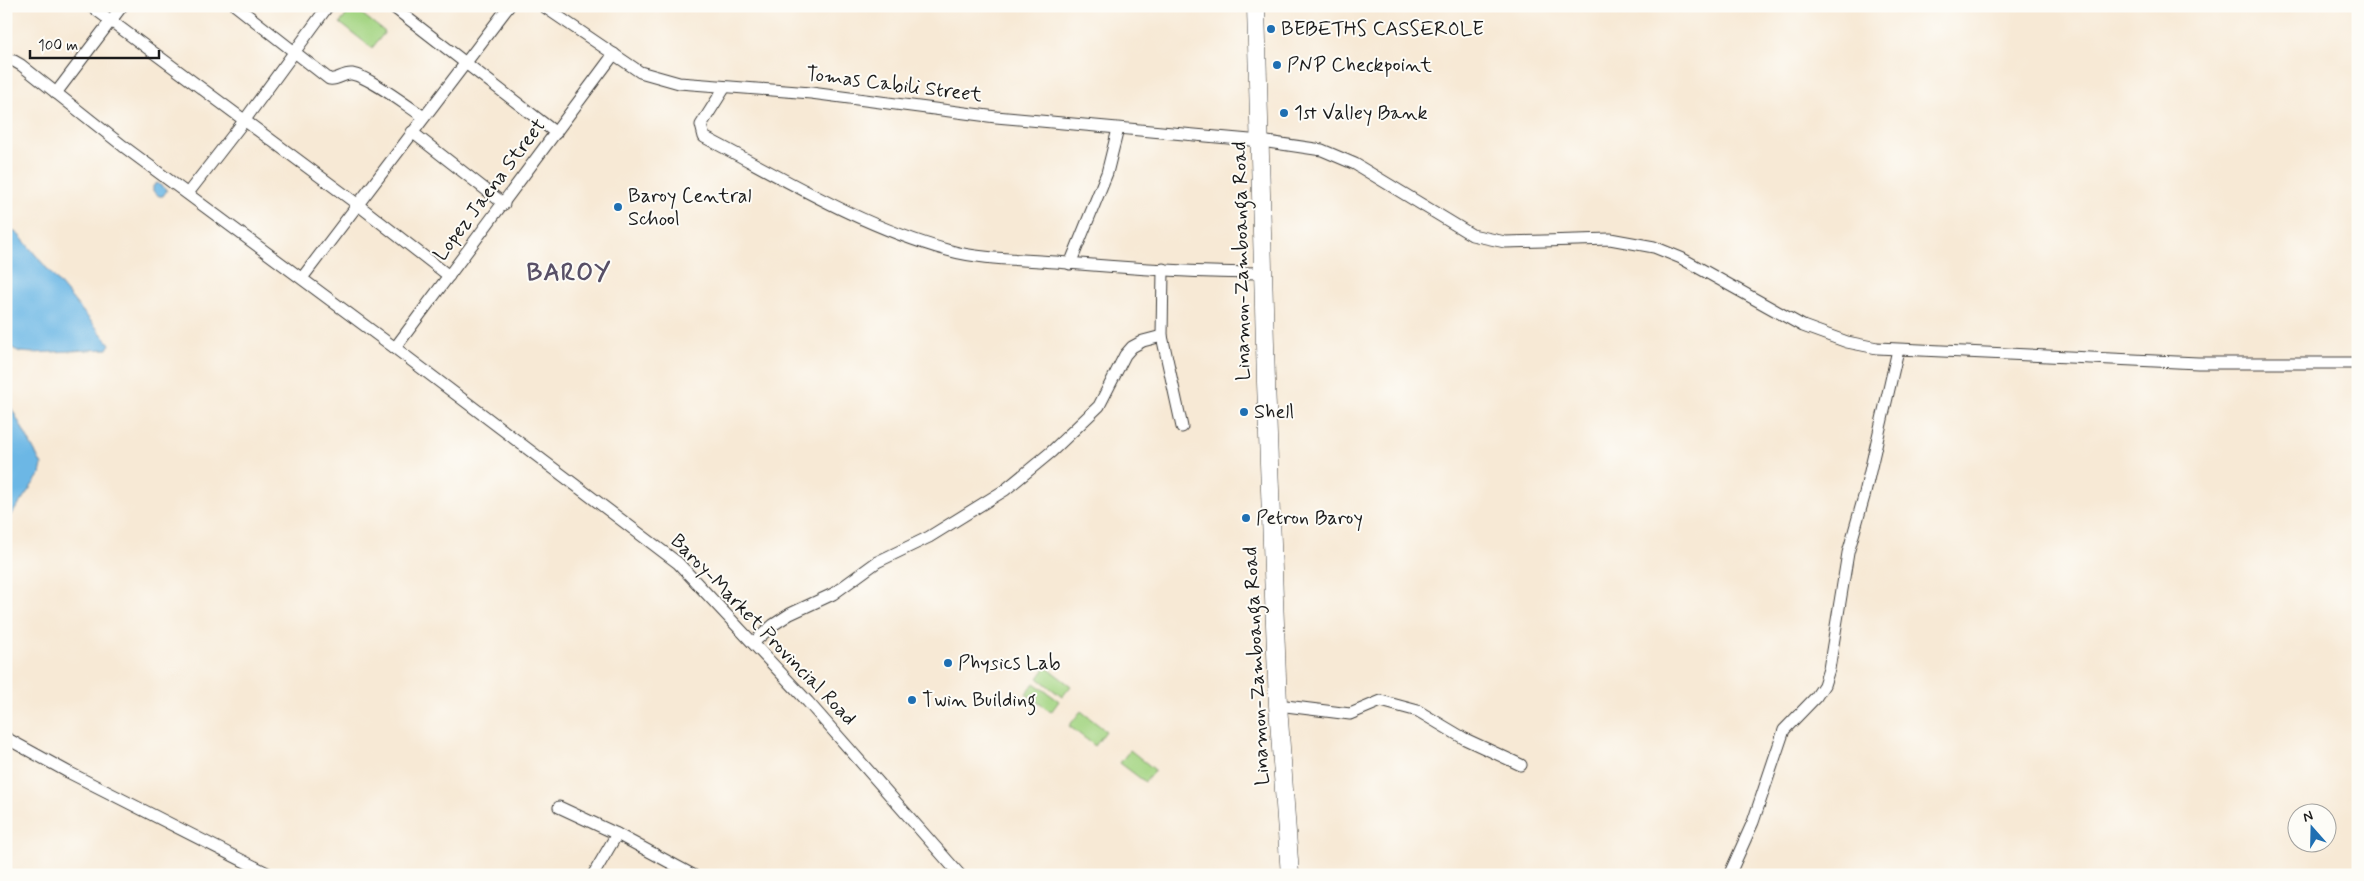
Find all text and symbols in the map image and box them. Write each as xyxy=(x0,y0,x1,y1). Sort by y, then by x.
place label: BEBETHS CASSEROLE xyxy=(1281,16,1484,43)
marker: BEBETHS CASSEROLE xyxy=(1265,23,1277,35)
scale bar xyxy=(30,28,159,60)
text: 100 m xyxy=(38,36,78,56)
place label: PNP Checkpoint xyxy=(1287,52,1432,79)
marker: PNP Checkpoint xyxy=(1271,59,1283,71)
street label: Tomas Cabili Street xyxy=(804,61,984,109)
place label: 1st Valley Bank xyxy=(1294,100,1428,127)
marker: 1st Valley Bank xyxy=(1278,107,1290,119)
street label: Lopez Jaena Street xyxy=(428,113,552,267)
street label: Linamon-Zamboanga Road xyxy=(1226,141,1260,381)
place label: Baroy Central School xyxy=(628,183,752,233)
marker: Baroy Central School xyxy=(612,201,624,213)
district label: BAROY xyxy=(527,257,611,290)
place label: Shell xyxy=(1254,399,1294,426)
marker: Shell xyxy=(1238,406,1250,418)
place label: Petron Baroy xyxy=(1256,505,1363,532)
marker: Petron Baroy xyxy=(1240,512,1252,524)
street label: Baroy-Market Provincial Road xyxy=(664,528,862,732)
street label: Linamon-Zamboanga Road xyxy=(1237,546,1279,786)
place label: Physics Lab xyxy=(958,650,1060,677)
marker: Physics Lab xyxy=(942,657,954,669)
place label: Twin Building xyxy=(922,687,1036,716)
marker: Twin Building xyxy=(906,694,918,706)
north arrow xyxy=(2286,804,2336,854)
text: N xyxy=(2300,807,2315,827)

